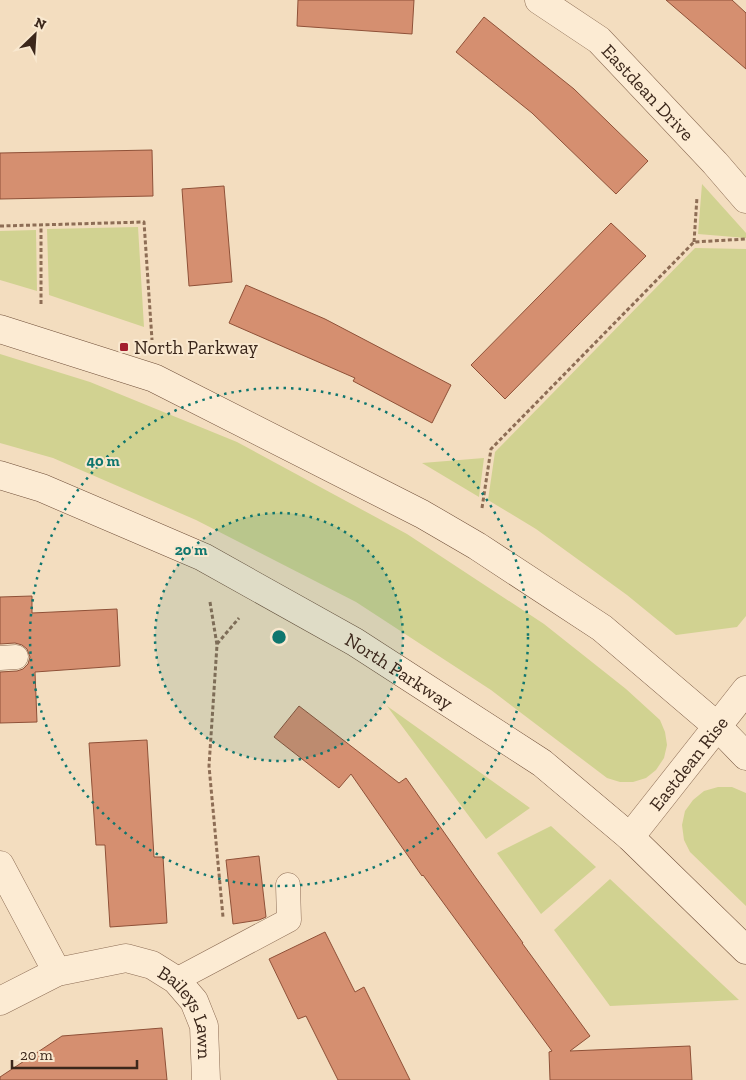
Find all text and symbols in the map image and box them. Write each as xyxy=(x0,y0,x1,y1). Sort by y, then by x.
north arrow xyxy=(10,10,60,60)
text: N xyxy=(32,14,49,34)
street label: Eastdean Drive xyxy=(597,39,699,145)
place label: North Parkway xyxy=(134,336,258,359)
marker: North Parkway xyxy=(118,341,130,353)
text: 40 m xyxy=(86,452,120,470)
text: 20 m xyxy=(175,541,207,559)
street label: North Parkway xyxy=(341,627,458,714)
centre of rings xyxy=(270,628,288,646)
street label: Eastdean Rise xyxy=(644,711,733,815)
street label: Baileys Lawn xyxy=(154,960,217,1060)
scale bar xyxy=(12,1038,138,1070)
text: 20 m xyxy=(20,1046,53,1064)

